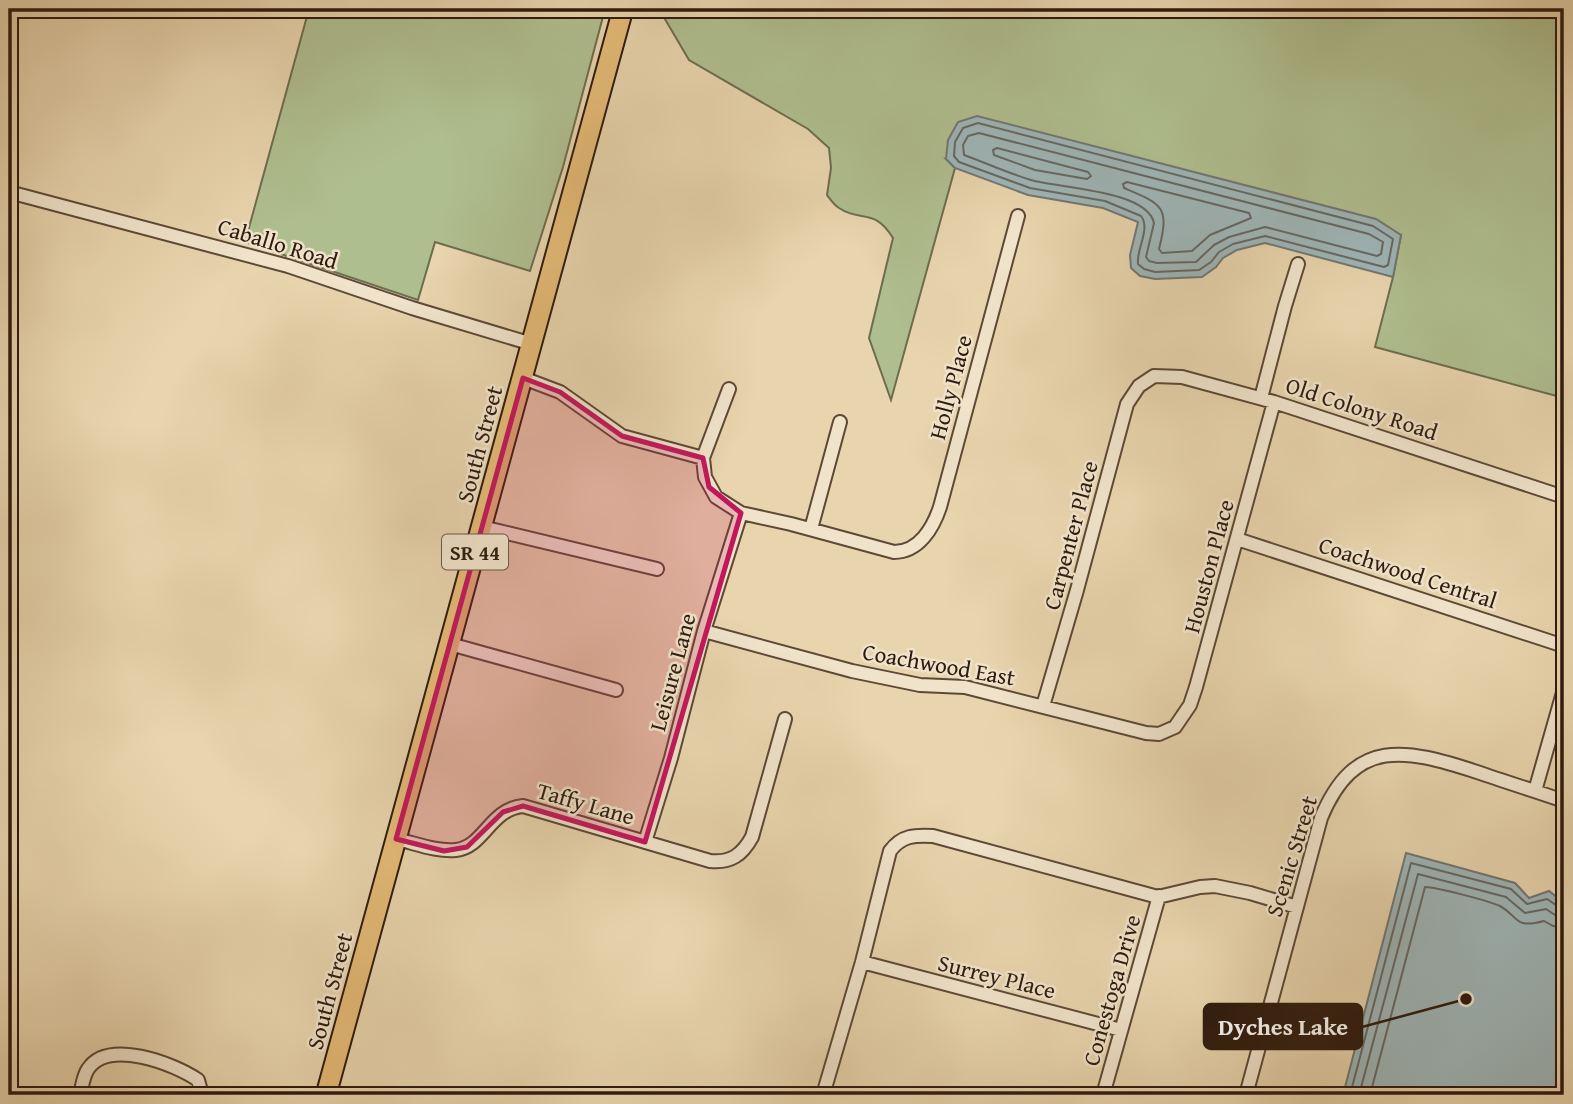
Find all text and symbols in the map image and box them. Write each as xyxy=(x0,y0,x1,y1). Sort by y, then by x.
street label: Caballo Road xyxy=(214,209,343,277)
street label: Holly Place xyxy=(920,331,980,443)
street label: Old Colony Road xyxy=(1282,368,1443,448)
street label: South Street xyxy=(448,382,510,506)
street label: Carpenter Place xyxy=(1034,457,1106,613)
street label: Houston Place xyxy=(1174,496,1242,636)
street label: Coachwood Central xyxy=(1315,528,1501,616)
road number: SR 44 xyxy=(442,534,508,570)
street label: Leisure Lane xyxy=(640,609,704,735)
street label: Coachwood East xyxy=(860,634,1018,694)
street label: Taffy Lane xyxy=(533,773,639,833)
street label: Scenic Street xyxy=(1257,791,1325,921)
street label: Conestoga Drive xyxy=(1074,911,1148,1069)
street label: South Street xyxy=(298,929,360,1053)
street label: Surrey Place xyxy=(935,945,1059,1007)
callout: Dyches Lake xyxy=(1204,1004,1362,1049)
text: Dyches Lake xyxy=(1218,1009,1348,1044)

